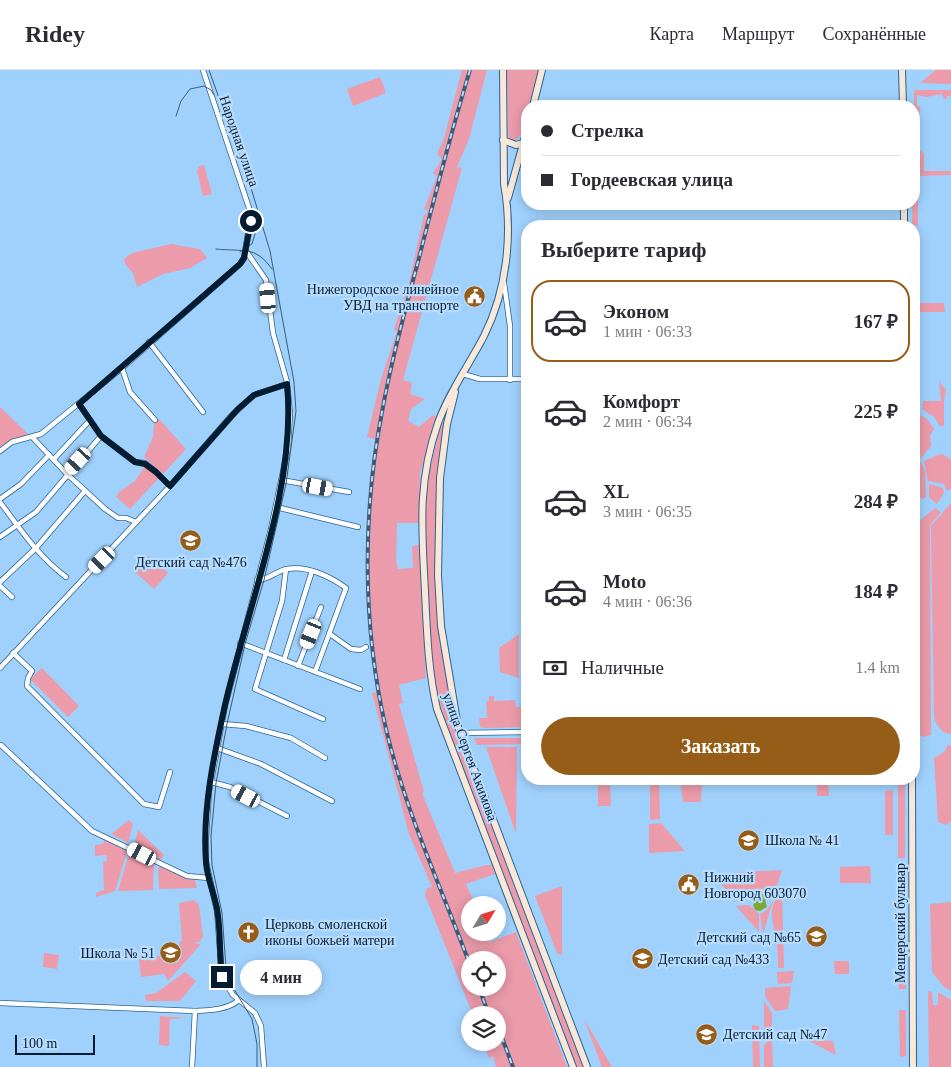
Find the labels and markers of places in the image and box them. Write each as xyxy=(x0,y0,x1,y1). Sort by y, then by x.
place label: Нижегородское линейное УВД на транспорте xyxy=(307,282,459,313)
public building icon: Нижегородское линейное УВД на транспорте xyxy=(463,285,487,309)
school or university icon: Детский сад №476 xyxy=(179,528,203,552)
place label: Детский сад №476 xyxy=(135,555,247,570)
school or university icon: Школа № 41 xyxy=(737,828,761,852)
place label: Школа № 41 xyxy=(765,833,840,848)
place label: Нижний Новгород 603070 xyxy=(704,870,806,901)
public building icon: Нижний Новгород 603070 xyxy=(676,873,700,897)
place label: Церковь смоленской иконы божьей матери xyxy=(265,917,395,948)
church icon: Церковь смоленской иконы божьей матери xyxy=(237,920,261,944)
school or university icon: Детский сад №65 xyxy=(805,925,829,949)
place label: Детский сад №65 xyxy=(697,930,801,945)
school or university icon: Школа № 51 xyxy=(159,941,183,965)
place label: Школа № 51 xyxy=(80,946,155,961)
school or university icon: Детский сад №433 xyxy=(630,947,654,971)
place label: Детский сад №433 xyxy=(658,952,769,967)
school or university icon: Детский сад №47 xyxy=(695,1022,719,1046)
place label: Детский сад №47 xyxy=(723,1027,827,1042)

